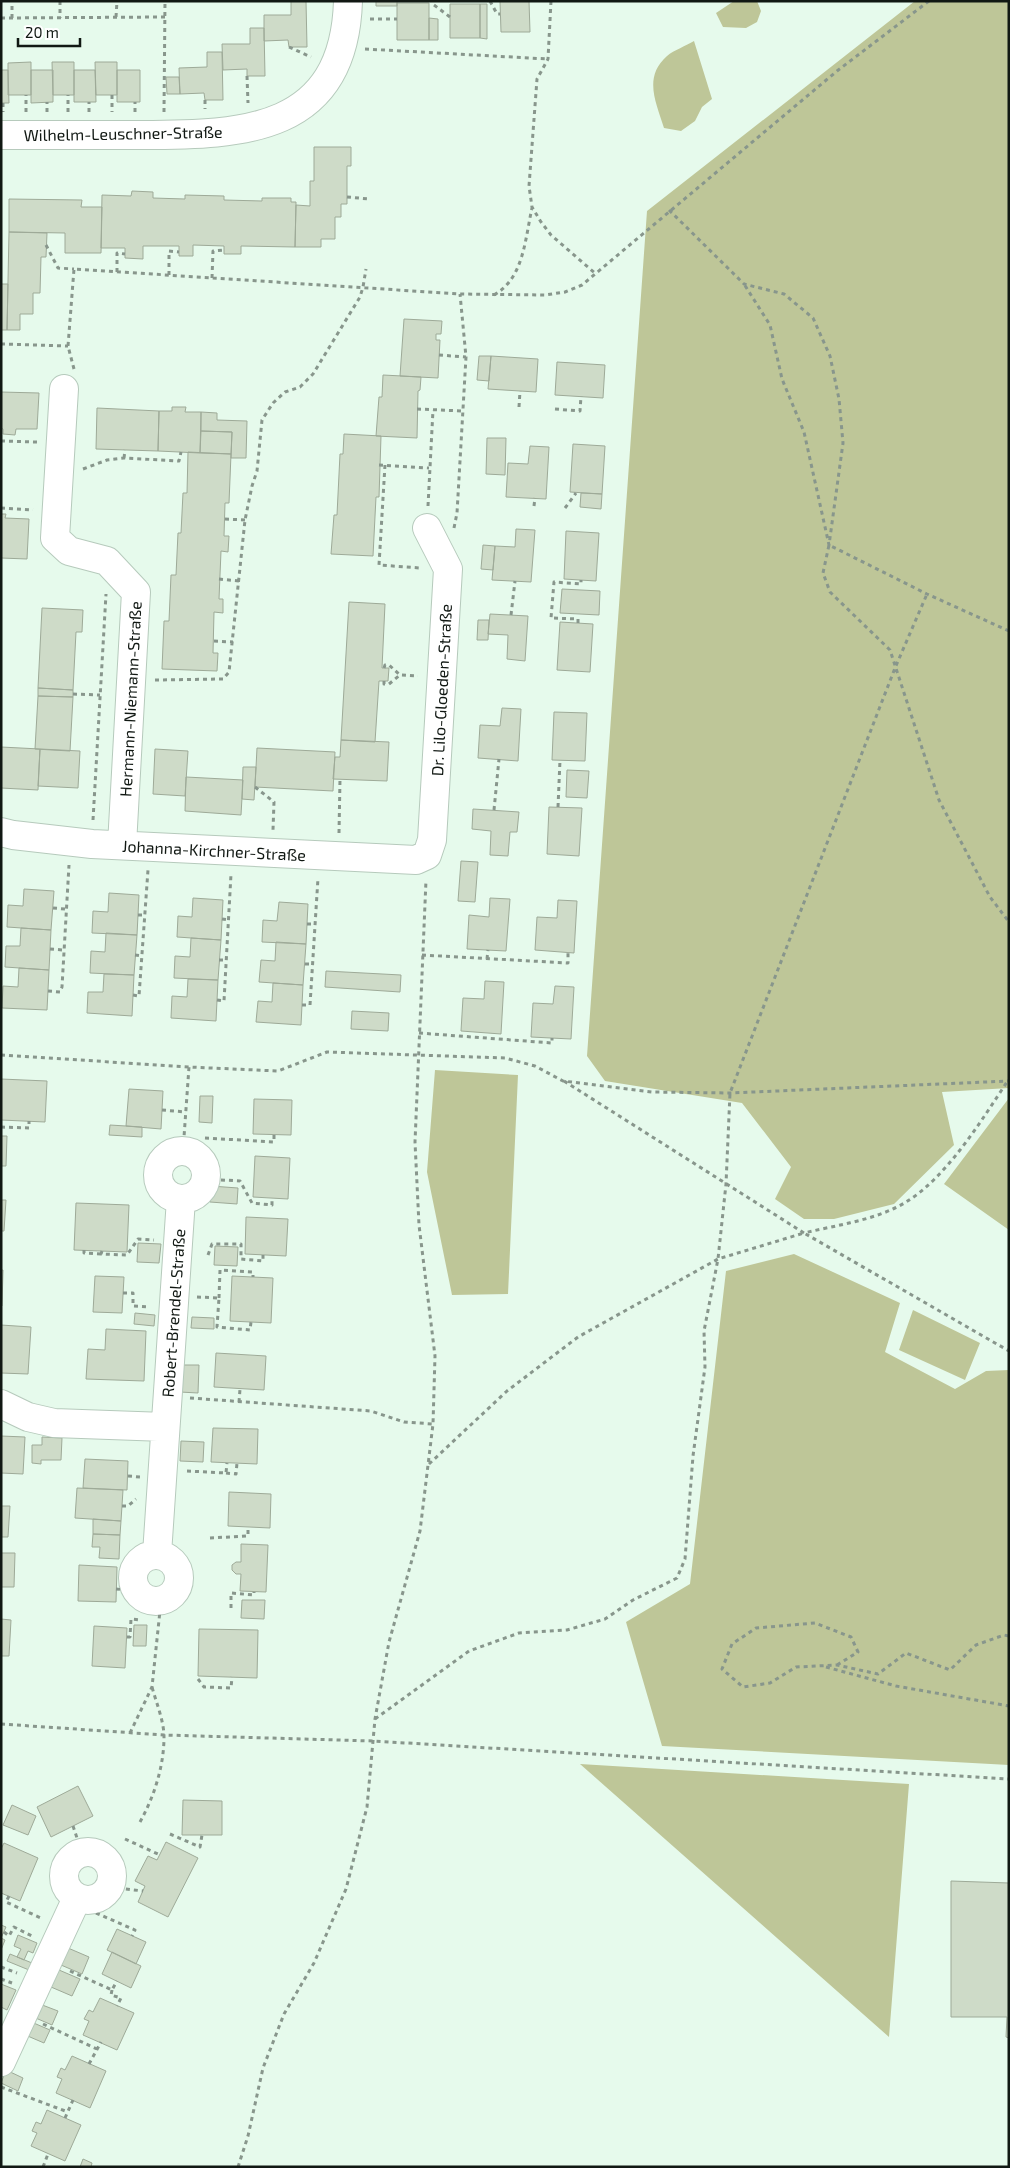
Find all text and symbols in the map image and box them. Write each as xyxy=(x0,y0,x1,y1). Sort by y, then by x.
scale bar xyxy=(18,15,80,47)
text: 20 m xyxy=(25,23,59,41)
street label: Wilhelm-Leuschner-Straße xyxy=(23,122,223,144)
street label: Hermann-Niemann-Straße xyxy=(115,601,145,797)
street label: Dr. Lilo-Gloeden-Straße xyxy=(427,603,455,777)
street label: Johanna-Kirchner-Straße xyxy=(122,836,306,864)
street label: Robert-Brendel-Straße xyxy=(158,1228,188,1398)

